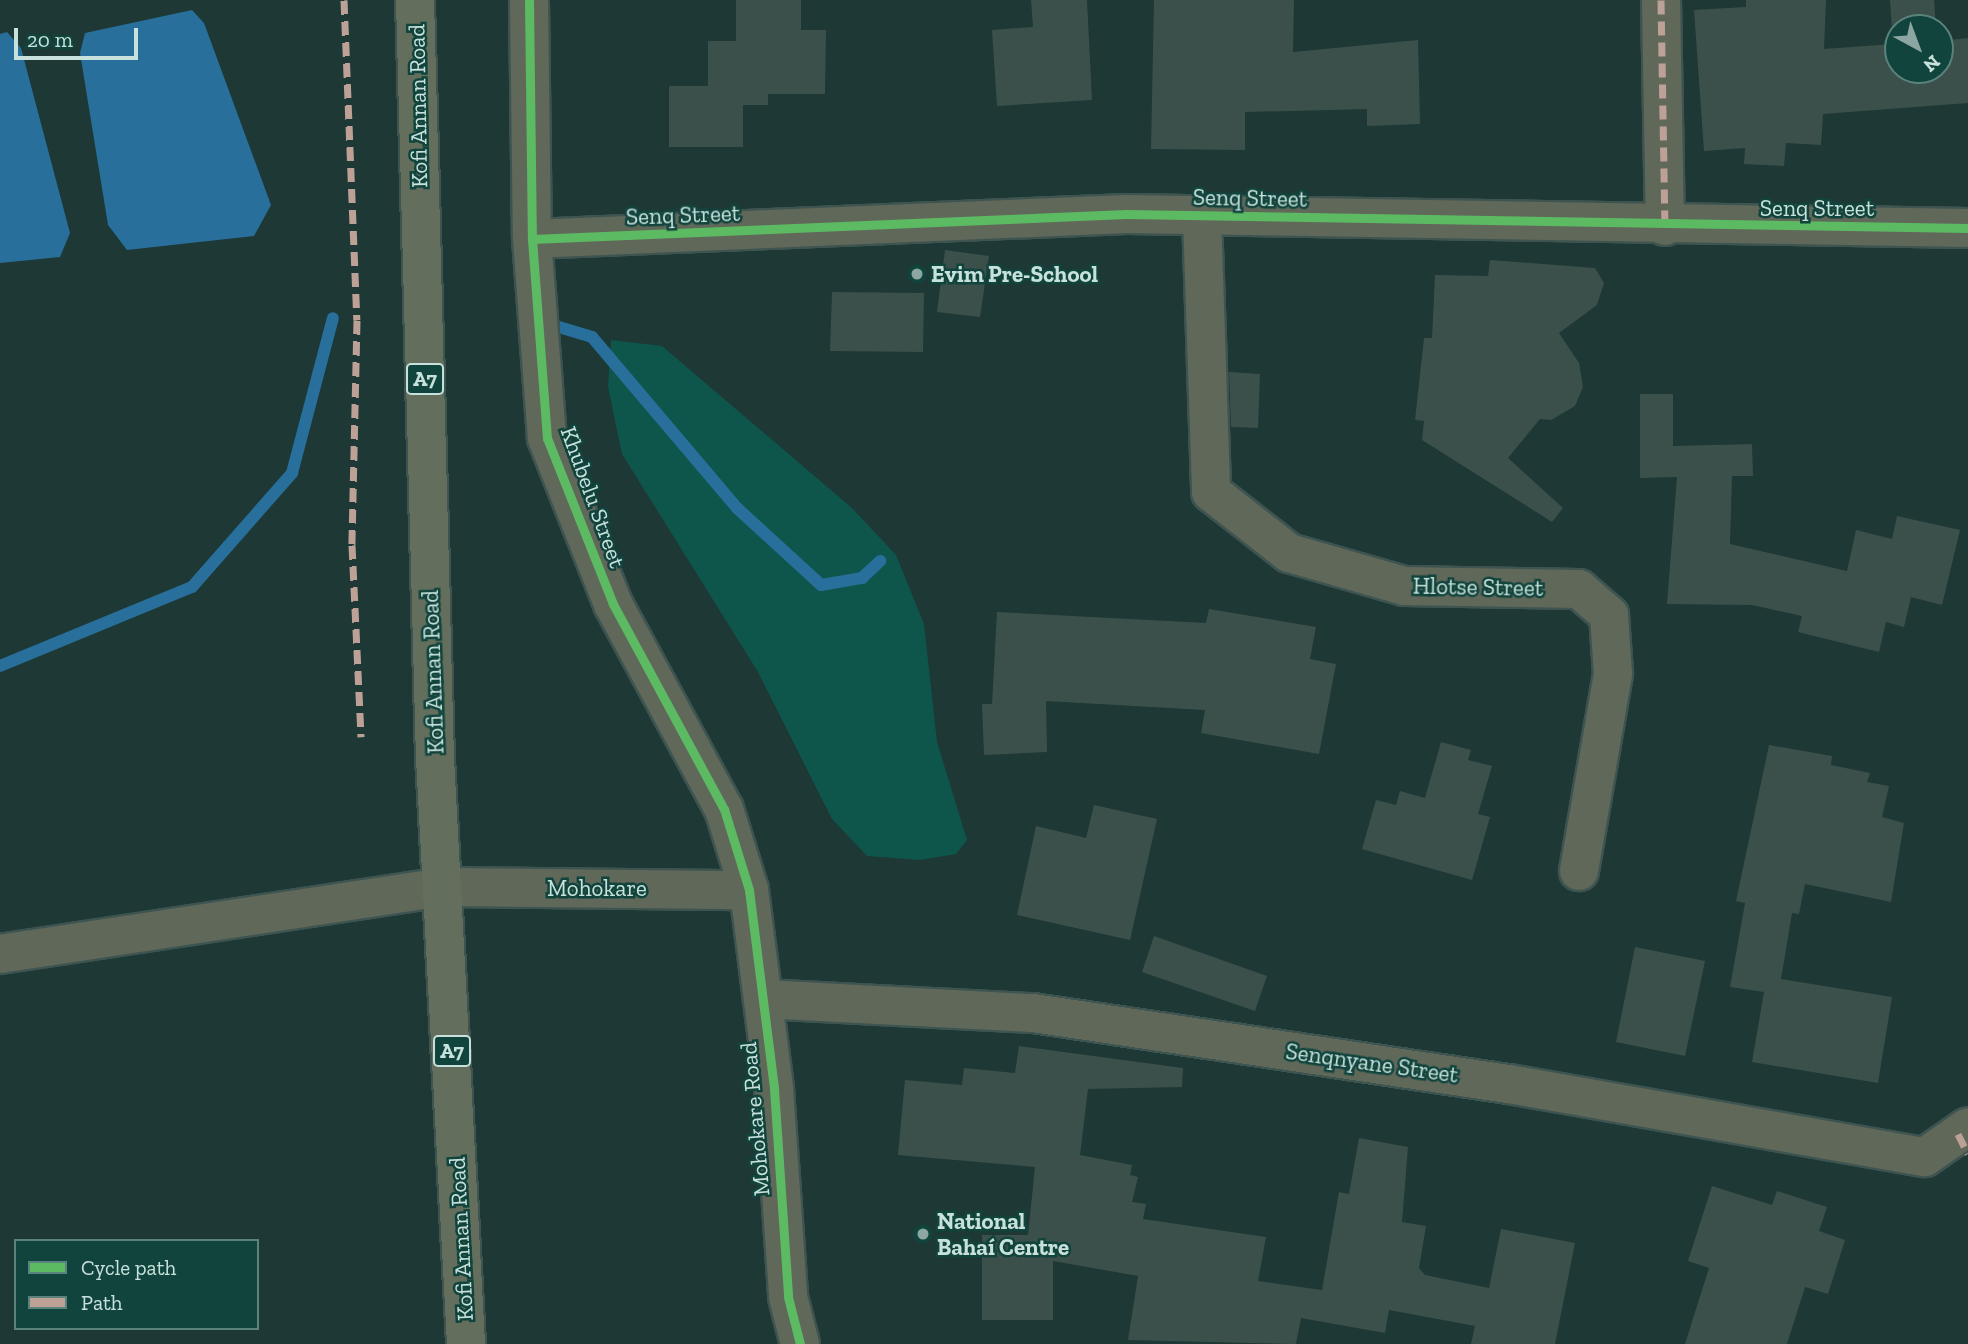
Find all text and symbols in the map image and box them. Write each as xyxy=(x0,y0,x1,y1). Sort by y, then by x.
scale bar xyxy=(18,14,142,58)
north arrow xyxy=(1884,14,1954,84)
street label: Kofi Annan Road xyxy=(403,23,433,189)
text: 20 m xyxy=(27,27,73,52)
text: N xyxy=(1919,50,1945,77)
street label: Senq Street xyxy=(1193,183,1307,213)
street label: Senq Street xyxy=(1760,194,1874,222)
street label: Senq Street xyxy=(625,199,741,231)
place label: Evim Pre-School xyxy=(931,260,1098,288)
marker: Evim Pre-School xyxy=(909,266,925,282)
road number: A7 xyxy=(406,362,444,396)
street label: Khubelu Street xyxy=(555,423,631,571)
street label: Hlotse Street xyxy=(1413,572,1543,602)
street label: Kofi Annan Road xyxy=(416,589,450,755)
street label: Mohokare xyxy=(547,874,647,902)
road number: A7 xyxy=(433,1034,471,1068)
street label: Senqnyane Street xyxy=(1284,1037,1460,1089)
street label: Mohokare Road xyxy=(735,1041,775,1197)
street label: Kofi Annan Road xyxy=(443,1156,479,1322)
place label: National Bahaí Centre xyxy=(937,1207,1069,1261)
marker: National Bahaí Centre xyxy=(915,1226,931,1242)
legend xyxy=(14,1239,259,1330)
text: Cycle path xyxy=(81,1255,176,1280)
text: Path xyxy=(81,1290,123,1315)

